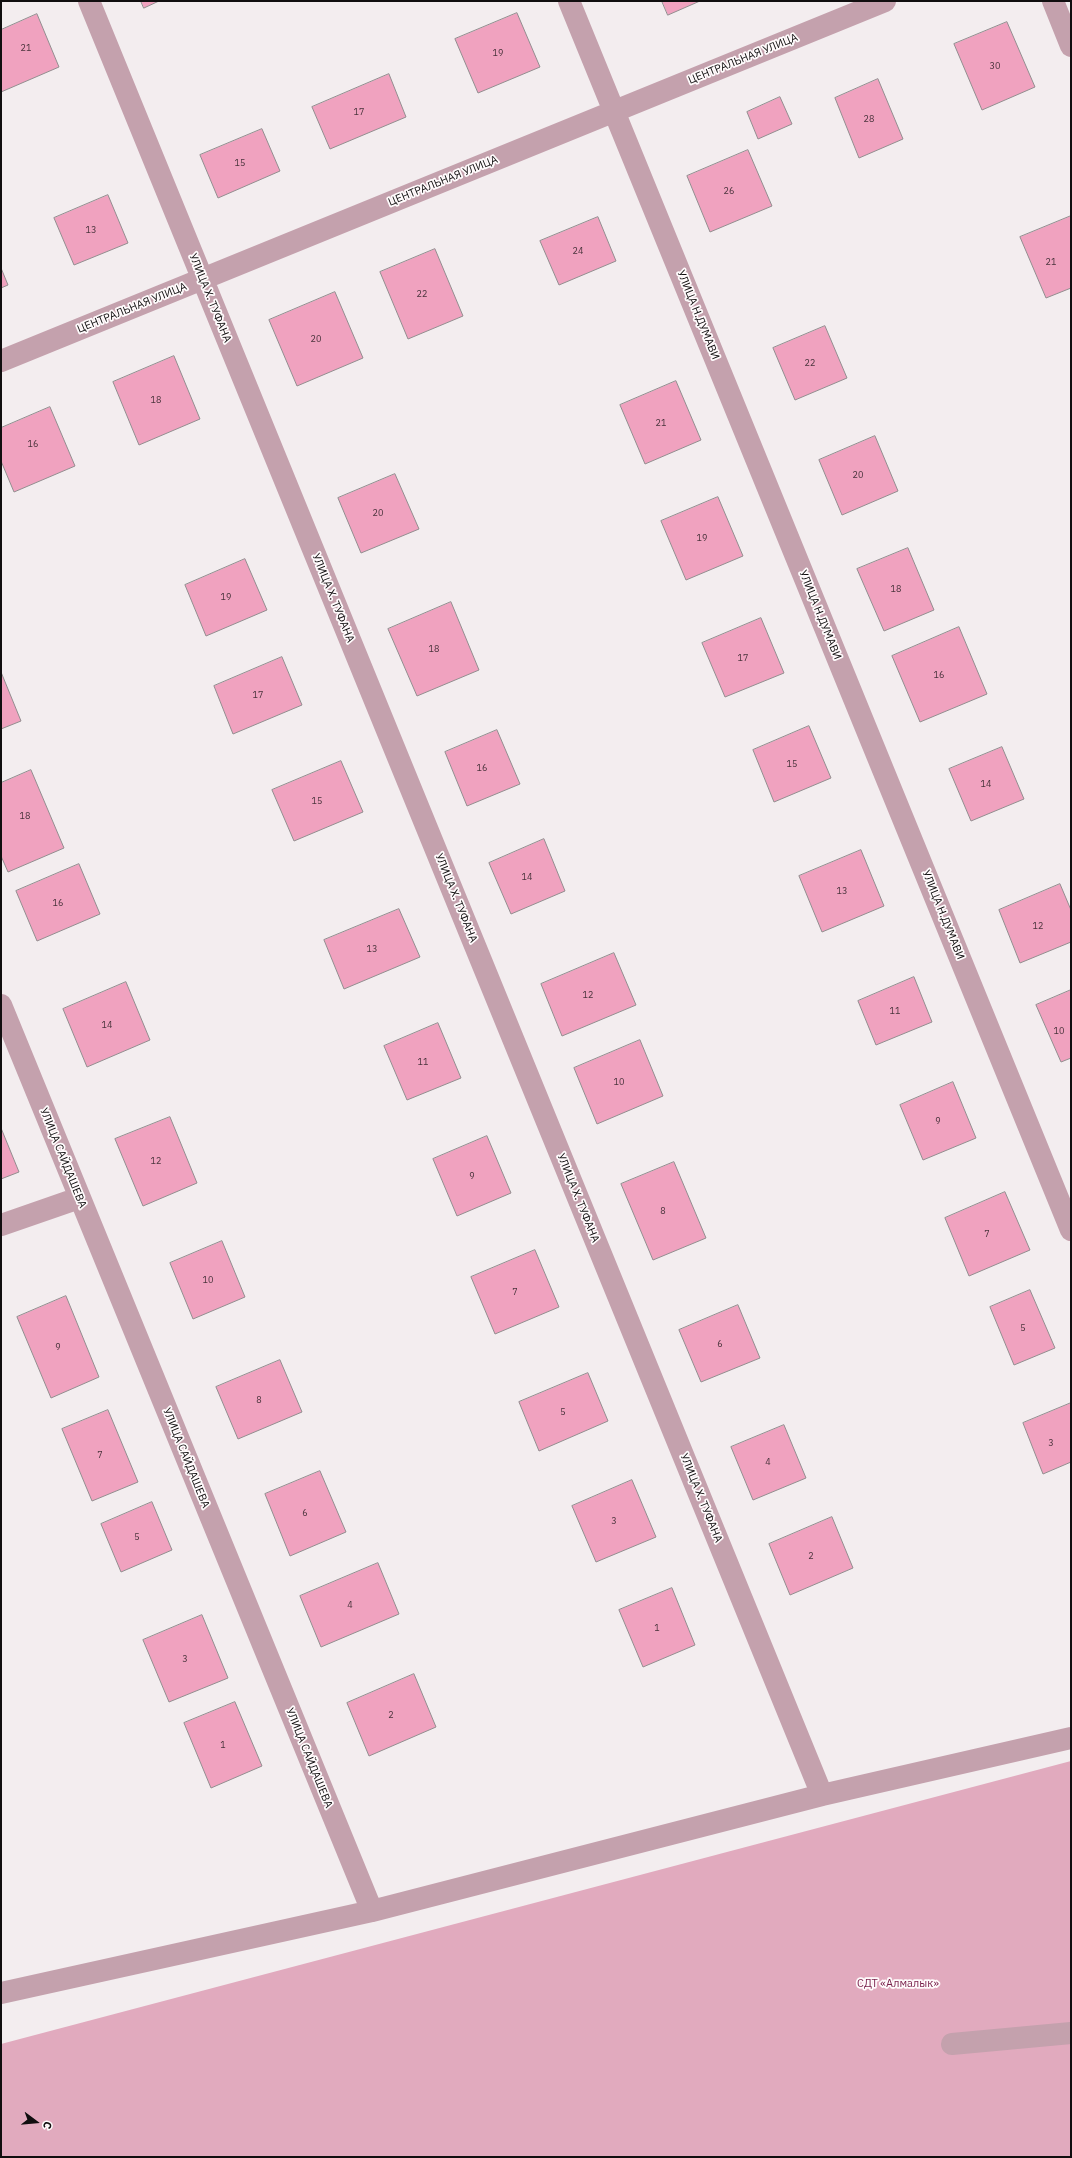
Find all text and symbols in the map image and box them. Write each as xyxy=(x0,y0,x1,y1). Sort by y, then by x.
street label: ЦЕНТРАЛЬНАЯ УЛИЦА xyxy=(686,31,800,87)
house number: 21 xyxy=(21,43,31,53)
house number: 19 xyxy=(493,48,503,58)
house number: 30 xyxy=(990,61,1000,71)
house number: 17 xyxy=(354,107,364,117)
house number: 28 xyxy=(864,114,874,124)
street label: ЦЕНТРАЛЬНАЯ УЛИЦА xyxy=(386,153,500,209)
house number: 15 xyxy=(235,158,245,168)
house number: 26 xyxy=(724,186,734,196)
house number: 13 xyxy=(86,225,96,235)
house number: 24 xyxy=(573,246,583,256)
street label: УЛИЦА Х. ТУФАНА xyxy=(186,252,234,344)
house number: 21 xyxy=(1046,257,1056,267)
street label: УЛИЦА Н.ДУМАВИ xyxy=(674,268,722,362)
street label: ЦЕНТРАЛЬНАЯ УЛИЦА xyxy=(75,280,189,336)
house number: 22 xyxy=(417,289,427,299)
house number: 20 xyxy=(311,334,321,344)
house number: 22 xyxy=(805,358,815,368)
house number: 18 xyxy=(151,395,161,405)
house number: 21 xyxy=(656,418,666,428)
house number: 16 xyxy=(28,439,38,449)
house number: 20 xyxy=(853,470,863,480)
house number: 20 xyxy=(373,508,383,518)
house number: 19 xyxy=(697,533,707,543)
street label: УЛИЦА Х. ТУФАНА xyxy=(309,552,357,644)
street label: УЛИЦА Н.ДУМАВИ xyxy=(796,568,844,662)
house number: 18 xyxy=(891,584,901,594)
house number: 19 xyxy=(221,592,231,602)
house number: 18 xyxy=(429,644,439,654)
house number: 17 xyxy=(738,653,748,663)
house number: 16 xyxy=(934,670,944,680)
house number: 17 xyxy=(253,690,263,700)
house number: 15 xyxy=(787,759,797,769)
house number: 16 xyxy=(477,763,487,773)
house number: 14 xyxy=(981,779,991,789)
house number: 15 xyxy=(312,796,322,806)
house number: 18 xyxy=(20,811,30,821)
street label: УЛИЦА Х. ТУФАНА xyxy=(432,852,480,944)
street label: УЛИЦА Н.ДУМАВИ xyxy=(919,868,967,962)
house number: 14 xyxy=(522,872,532,882)
house number: 13 xyxy=(837,886,847,896)
house number: 16 xyxy=(53,898,63,908)
house number: 12 xyxy=(1033,921,1043,931)
house number: 13 xyxy=(367,944,377,954)
house number: 12 xyxy=(583,990,593,1000)
house number: 11 xyxy=(890,1006,900,1016)
house number: 14 xyxy=(102,1020,112,1030)
house number: 10 xyxy=(1054,1026,1064,1036)
house number: 11 xyxy=(418,1057,428,1067)
house number: 10 xyxy=(614,1077,624,1087)
street label: УЛИЦА САЙДАШЕВА xyxy=(37,1106,89,1210)
house number: 9 xyxy=(935,1116,941,1126)
street label: УЛИЦА Х. ТУФАНА xyxy=(554,1152,602,1244)
house number: 12 xyxy=(151,1156,161,1166)
house number: 9 xyxy=(469,1171,475,1181)
house number: 8 xyxy=(660,1206,666,1216)
house number: 7 xyxy=(984,1229,990,1239)
house number: 10 xyxy=(203,1275,213,1285)
house number: 7 xyxy=(512,1287,518,1297)
house number: 5 xyxy=(1020,1323,1026,1333)
house number: 6 xyxy=(717,1339,723,1349)
house number: 9 xyxy=(55,1342,61,1352)
house number: 8 xyxy=(256,1395,262,1405)
street label: УЛИЦА САЙДАШЕВА xyxy=(160,1406,212,1510)
house number: 5 xyxy=(560,1407,566,1417)
house number: 3 xyxy=(1048,1438,1054,1448)
house number: 7 xyxy=(97,1450,103,1460)
street label: УЛИЦА Х. ТУФАНА xyxy=(677,1452,725,1544)
house number: 4 xyxy=(765,1457,771,1467)
house number: 6 xyxy=(302,1508,308,1518)
house number: 3 xyxy=(611,1516,617,1526)
house number: 5 xyxy=(134,1532,140,1542)
house number: 2 xyxy=(808,1551,814,1561)
house number: 4 xyxy=(347,1600,353,1610)
house number: 1 xyxy=(654,1623,660,1633)
house number: 3 xyxy=(182,1654,188,1664)
street label: УЛИЦА САЙДАШЕВА xyxy=(283,1706,335,1810)
house number: 2 xyxy=(388,1710,394,1720)
house number: 1 xyxy=(220,1740,226,1750)
park label: СДТ «Алмалык» xyxy=(857,1977,939,1991)
north arrow xyxy=(16,2102,56,2142)
text: С xyxy=(40,2120,55,2131)

